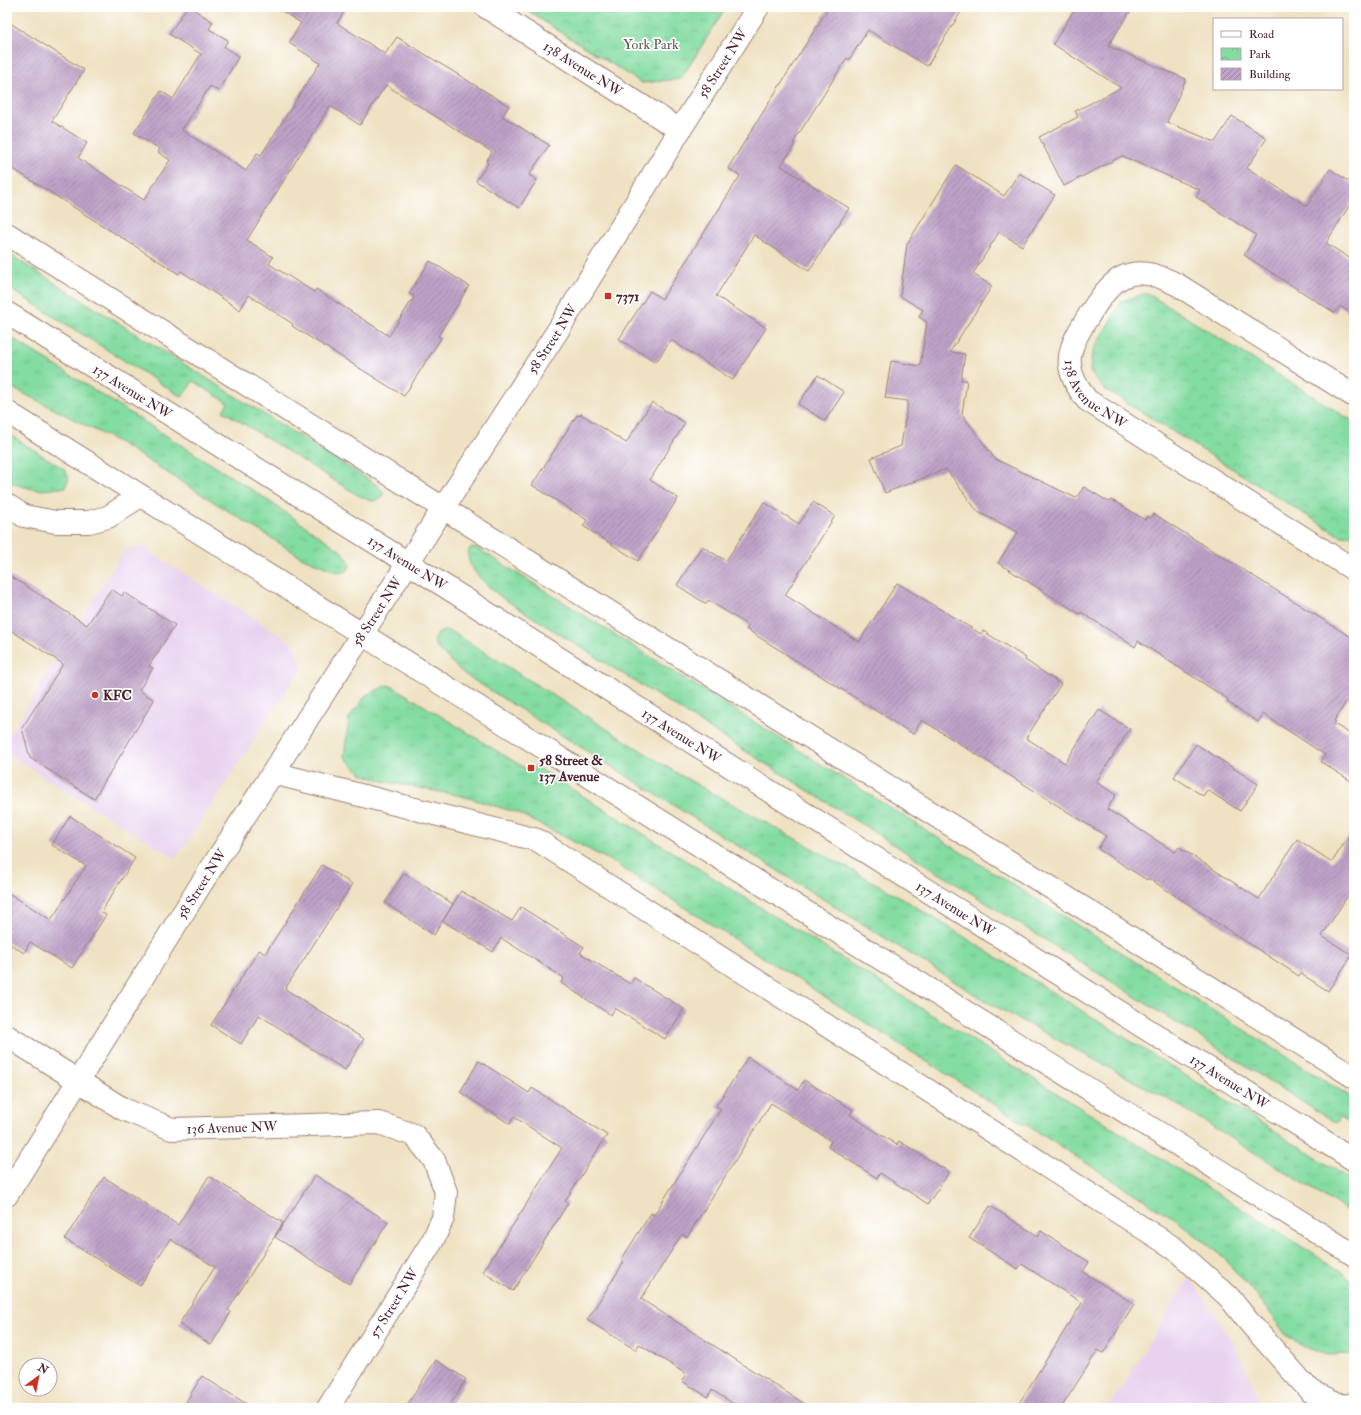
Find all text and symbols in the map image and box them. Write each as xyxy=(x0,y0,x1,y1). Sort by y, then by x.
legend xyxy=(1213,18,1343,90)
street label: 58 Street NW xyxy=(694,25,751,101)
text: Road xyxy=(1249,27,1274,42)
park label: York Park xyxy=(623,36,679,53)
street label: 138 Avenue NW xyxy=(540,37,626,100)
text: Park xyxy=(1249,47,1271,62)
text: Building xyxy=(1249,67,1292,82)
place label: 7371 xyxy=(616,288,639,305)
marker: 7371 xyxy=(603,291,613,301)
street label: 58 Street NW xyxy=(524,300,581,377)
street label: 137 Avenue NW xyxy=(90,360,176,423)
street label: 138 Avenue NW xyxy=(1061,360,1131,432)
street label: 137 Avenue NW xyxy=(365,532,451,594)
street label: 58 Street NW xyxy=(348,573,406,649)
place label: KFC xyxy=(103,687,132,704)
marker: KFC xyxy=(90,690,100,700)
street label: 137 Avenue NW xyxy=(639,704,725,767)
place label: 58 Street & 137 Avenue xyxy=(539,752,603,785)
marker: 58 Street & 137 Avenue xyxy=(526,763,536,773)
street label: 58 Street NW xyxy=(173,845,230,922)
street label: 137 Avenue NW xyxy=(913,877,999,940)
street label: 137 Avenue NW xyxy=(1187,1050,1273,1113)
street label: 136 Avenue NW xyxy=(186,1117,278,1137)
street label: 57 Street NW xyxy=(366,1264,423,1341)
north arrow xyxy=(18,1357,58,1397)
text: N xyxy=(35,1360,52,1378)

